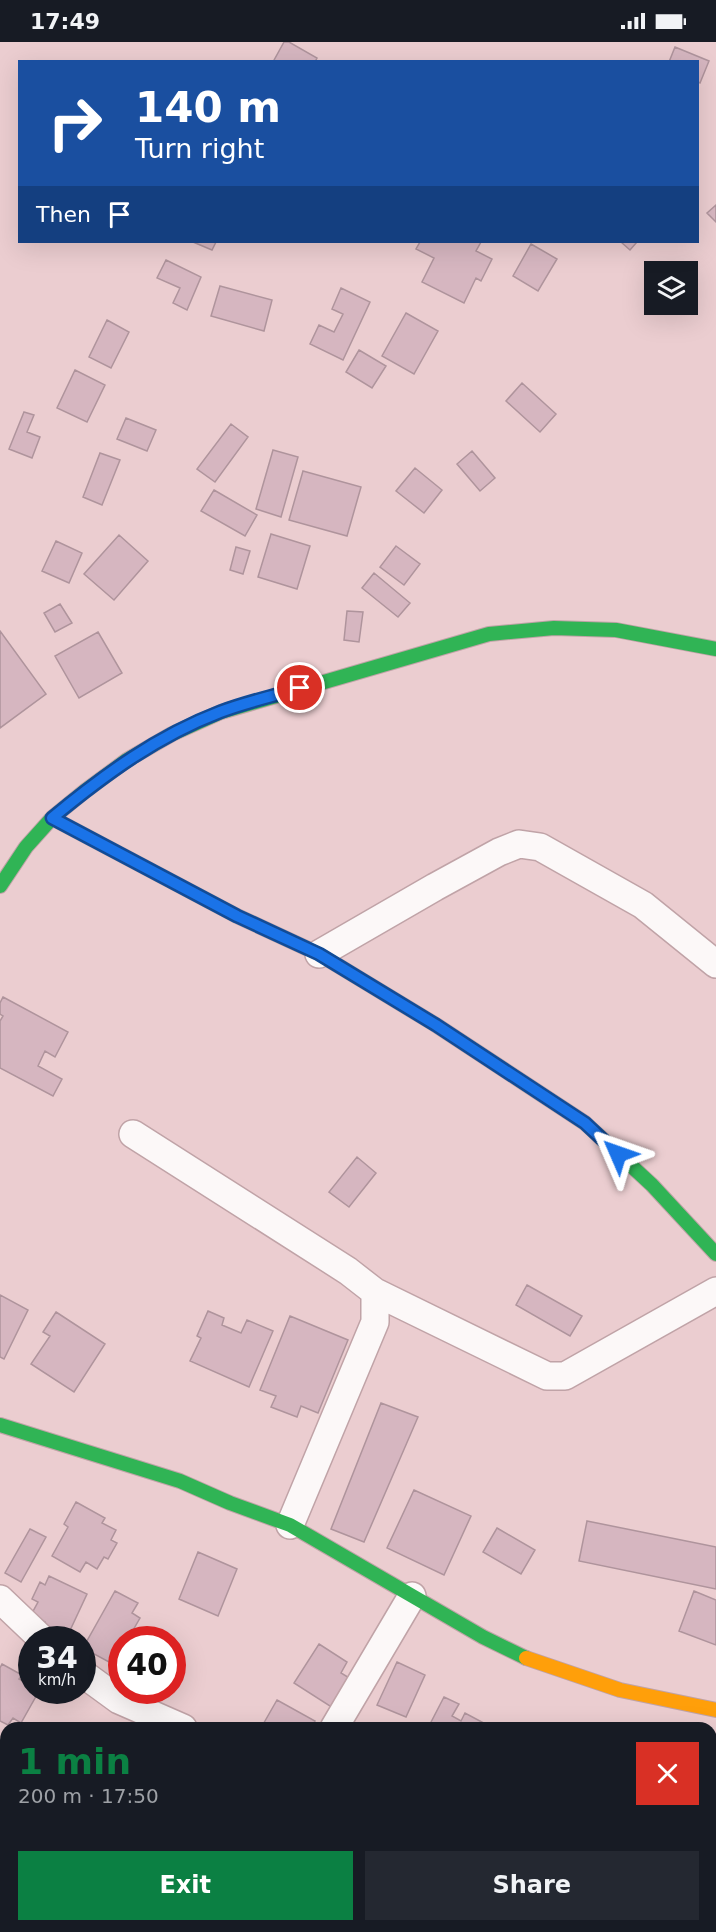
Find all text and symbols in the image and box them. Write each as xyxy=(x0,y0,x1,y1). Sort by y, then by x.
text: 17:49 xyxy=(30,9,100,34)
text: 140 m xyxy=(135,83,281,132)
icon: right xyxy=(36,84,114,162)
text: Turn right xyxy=(135,133,264,164)
icon: arrive xyxy=(103,198,136,231)
text: Then xyxy=(36,202,91,227)
map controls xyxy=(644,261,698,315)
button: layers xyxy=(644,261,698,315)
pin xyxy=(274,662,325,713)
icon: arrive xyxy=(283,671,316,704)
position arrow xyxy=(586,1122,650,1186)
speed limit sign: 40 xyxy=(108,1626,186,1704)
text: 34 xyxy=(36,1640,78,1675)
text: km/h xyxy=(38,1671,76,1689)
text: 1 min xyxy=(18,1741,131,1782)
button: close xyxy=(636,1742,699,1805)
text: 200 m · 17:50 xyxy=(18,1784,159,1808)
button: Exit xyxy=(18,1851,353,1920)
button: Share xyxy=(365,1851,699,1920)

